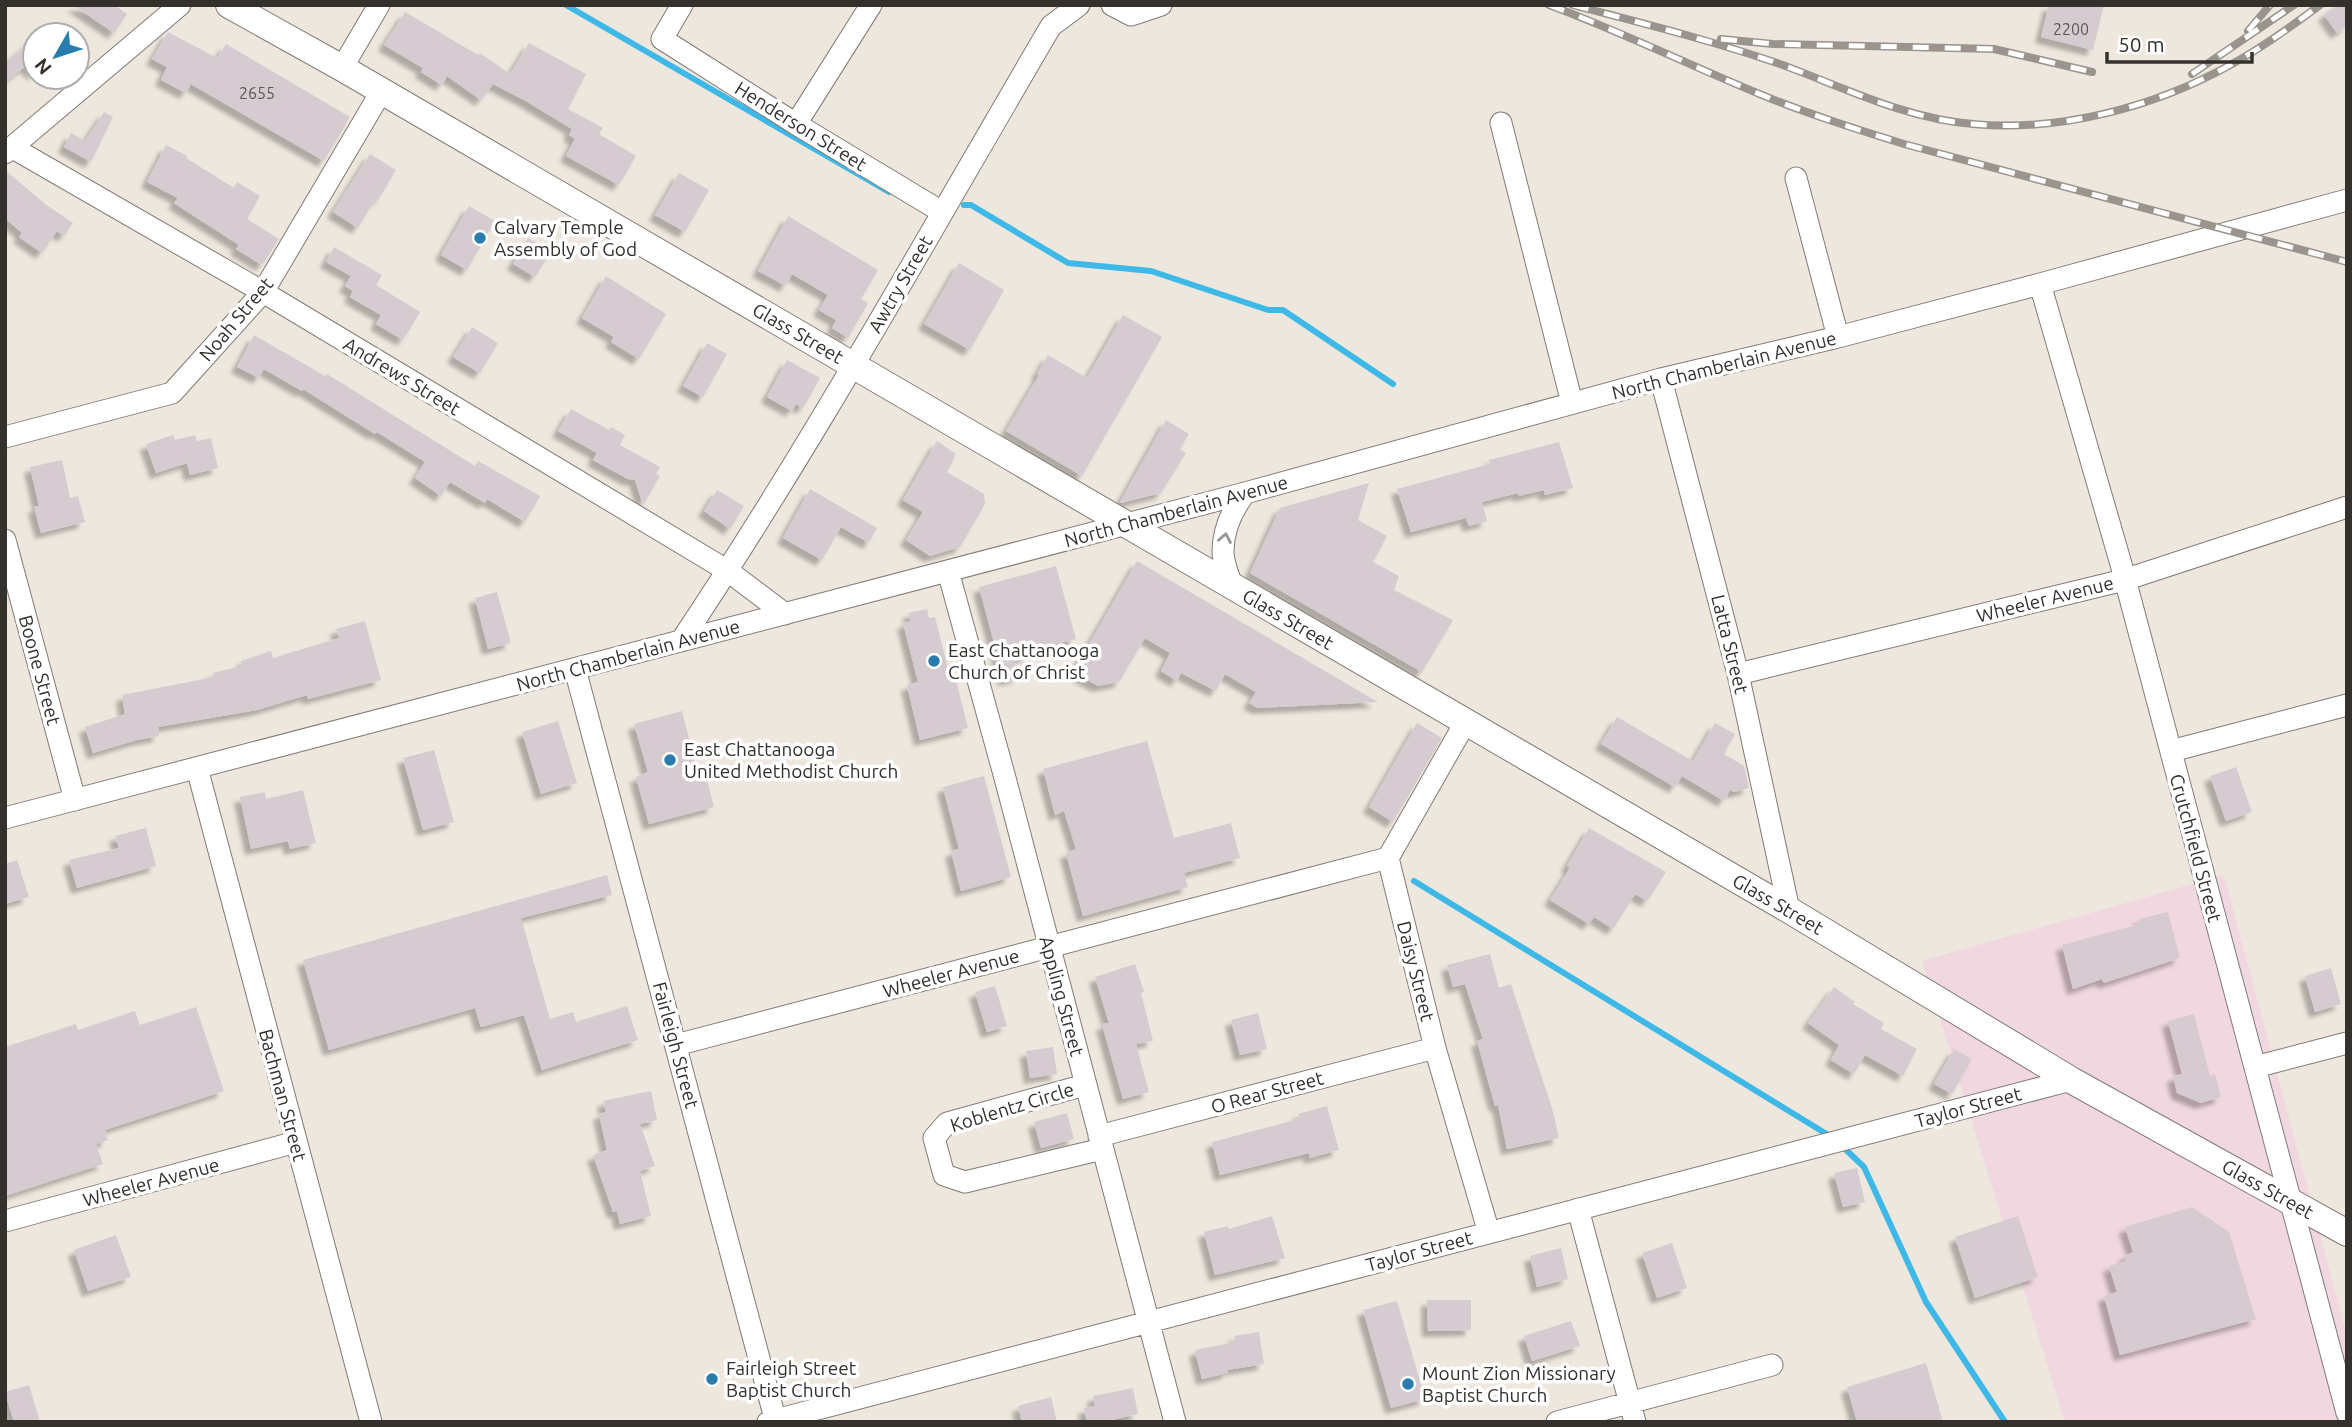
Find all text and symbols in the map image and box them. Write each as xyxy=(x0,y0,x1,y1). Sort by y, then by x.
house number: 2200 xyxy=(2053,20,2089,38)
north arrow xyxy=(21,21,91,91)
scale bar xyxy=(2107,21,2252,65)
text: 50 m xyxy=(2118,32,2165,56)
text: N xyxy=(30,54,56,79)
street label: Henderson Street xyxy=(731,77,871,176)
house number: 2655 xyxy=(239,84,275,102)
place label: Calvary Temple Assembly of God xyxy=(494,216,637,260)
marker: Calvary Temple Assembly of God xyxy=(472,230,488,246)
street label: Awtry Street xyxy=(863,231,937,337)
street label: Noah Street xyxy=(195,272,278,365)
street label: Glass Street xyxy=(749,298,848,368)
street label: North Chamberlain Avenue xyxy=(1609,326,1839,404)
street label: Andrews Street xyxy=(340,332,465,420)
street label: North Chamberlain Avenue xyxy=(1062,471,1290,551)
one-way arrow xyxy=(1217,532,1232,544)
street label: Wheeler Avenue xyxy=(1974,571,2116,627)
street label: Glass Street xyxy=(1239,584,1338,654)
street label: Latta Street xyxy=(1707,592,1753,696)
street label: Boone Street xyxy=(15,613,65,728)
street label: North Chamberlain Avenue xyxy=(514,615,742,695)
place label: East Chattanooga Church of Christ xyxy=(948,639,1099,683)
marker: East Chattanooga Church of Christ xyxy=(926,653,942,669)
place label: East Chattanooga United Methodist Church xyxy=(684,738,898,782)
marker: East Chattanooga United Methodist Church xyxy=(662,752,678,768)
street label: Crutchfield Street xyxy=(2166,771,2227,925)
street label: Glass Street xyxy=(1729,869,1828,939)
street label: Daisy Street xyxy=(1393,919,1439,1024)
street label: Appling Street xyxy=(1035,934,1089,1059)
street label: Wheeler Avenue xyxy=(880,944,1022,1002)
street label: Fairleigh Street xyxy=(649,979,704,1111)
street label: Bachman Street xyxy=(255,1027,311,1164)
street label: O Rear Street xyxy=(1208,1066,1326,1118)
street label: Koblentz Circle xyxy=(947,1078,1077,1136)
street label: Taylor Street xyxy=(1912,1082,2024,1132)
street label: Wheeler Avenue xyxy=(80,1153,222,1211)
street label: Glass Street xyxy=(2218,1155,2318,1223)
street label: Taylor Street xyxy=(1363,1226,1475,1276)
place label: Fairleigh Street Baptist Church xyxy=(726,1357,857,1401)
place label: Mount Zion Missionary Baptist Church xyxy=(1422,1362,1616,1406)
marker: Fairleigh Street Baptist Church xyxy=(704,1371,720,1387)
marker: Mount Zion Missionary Baptist Church xyxy=(1400,1376,1416,1392)

